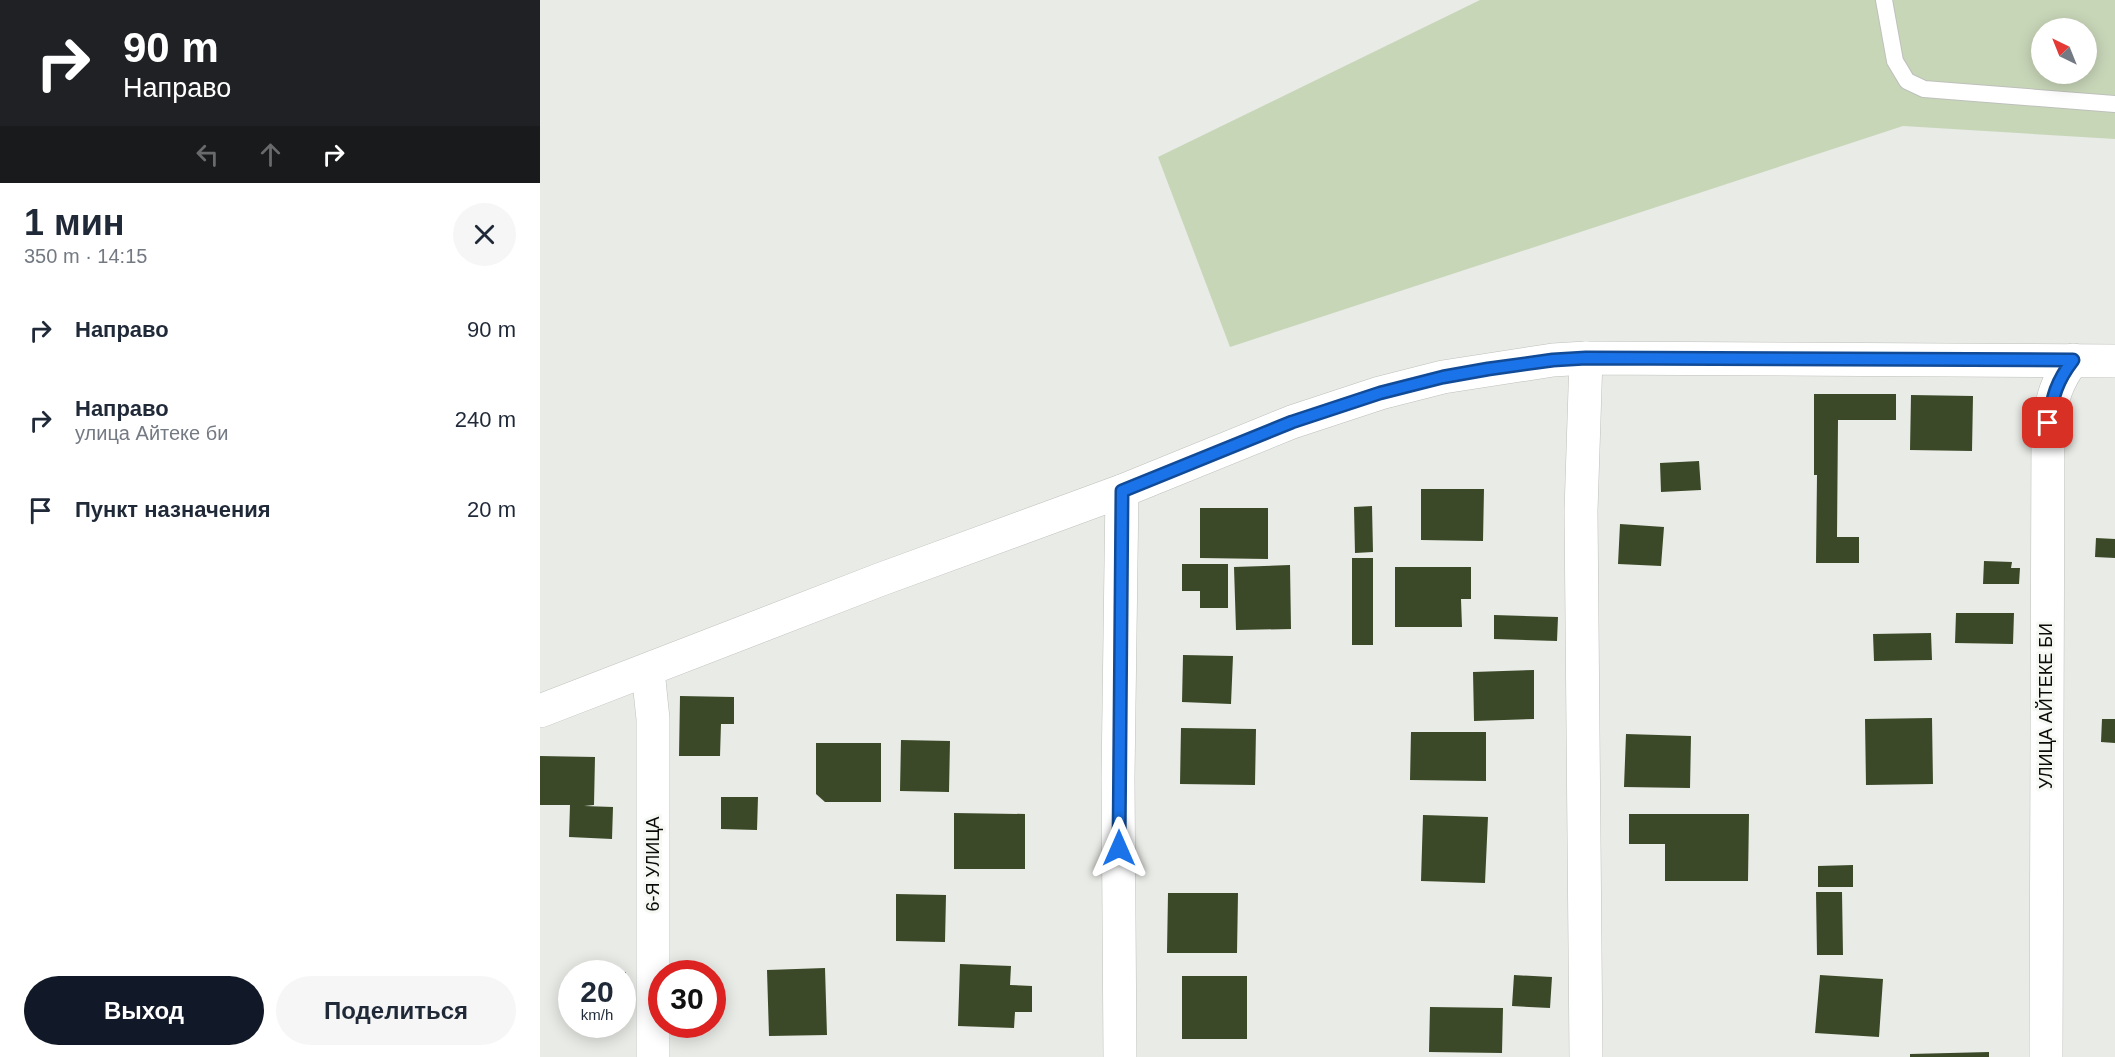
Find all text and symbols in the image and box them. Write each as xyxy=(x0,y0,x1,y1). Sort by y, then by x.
north arrow xyxy=(2031,18,2097,84)
map controls xyxy=(2031,18,2097,84)
icon: right xyxy=(24,24,102,102)
text: 90 m xyxy=(123,24,219,71)
text: Направо xyxy=(123,73,231,103)
icon: left xyxy=(191,138,224,171)
icon: ahead xyxy=(254,138,287,171)
icon: right xyxy=(317,138,350,171)
text: 1 мин xyxy=(24,202,125,243)
button: close xyxy=(453,203,516,266)
text: 350 m · 14:15 xyxy=(24,245,147,267)
icon: right xyxy=(24,314,57,347)
text: Направо xyxy=(75,317,169,342)
text: 90 m xyxy=(467,317,516,342)
text: Направо xyxy=(75,396,169,421)
pin xyxy=(2022,397,2073,448)
icon: right xyxy=(24,404,57,437)
icon: arrive xyxy=(2031,406,2064,439)
text: 240 m xyxy=(455,407,516,432)
text: улица Айтеке би xyxy=(75,422,228,444)
icon: arrive xyxy=(24,494,57,527)
text: Пункт назначения xyxy=(75,497,271,522)
text: 20 m xyxy=(467,497,516,522)
street label: УЛИЦА АЙТЕКЕ БИ xyxy=(2035,623,2056,789)
position arrow xyxy=(1087,816,1151,880)
street label: 6-Я УЛИЦА xyxy=(643,817,663,911)
speed limit sign: 30 xyxy=(648,960,726,1038)
text: 20 xyxy=(580,975,614,1008)
button: Выход xyxy=(24,976,264,1045)
button: Поделиться xyxy=(276,976,516,1045)
text: km/h xyxy=(581,1006,613,1023)

